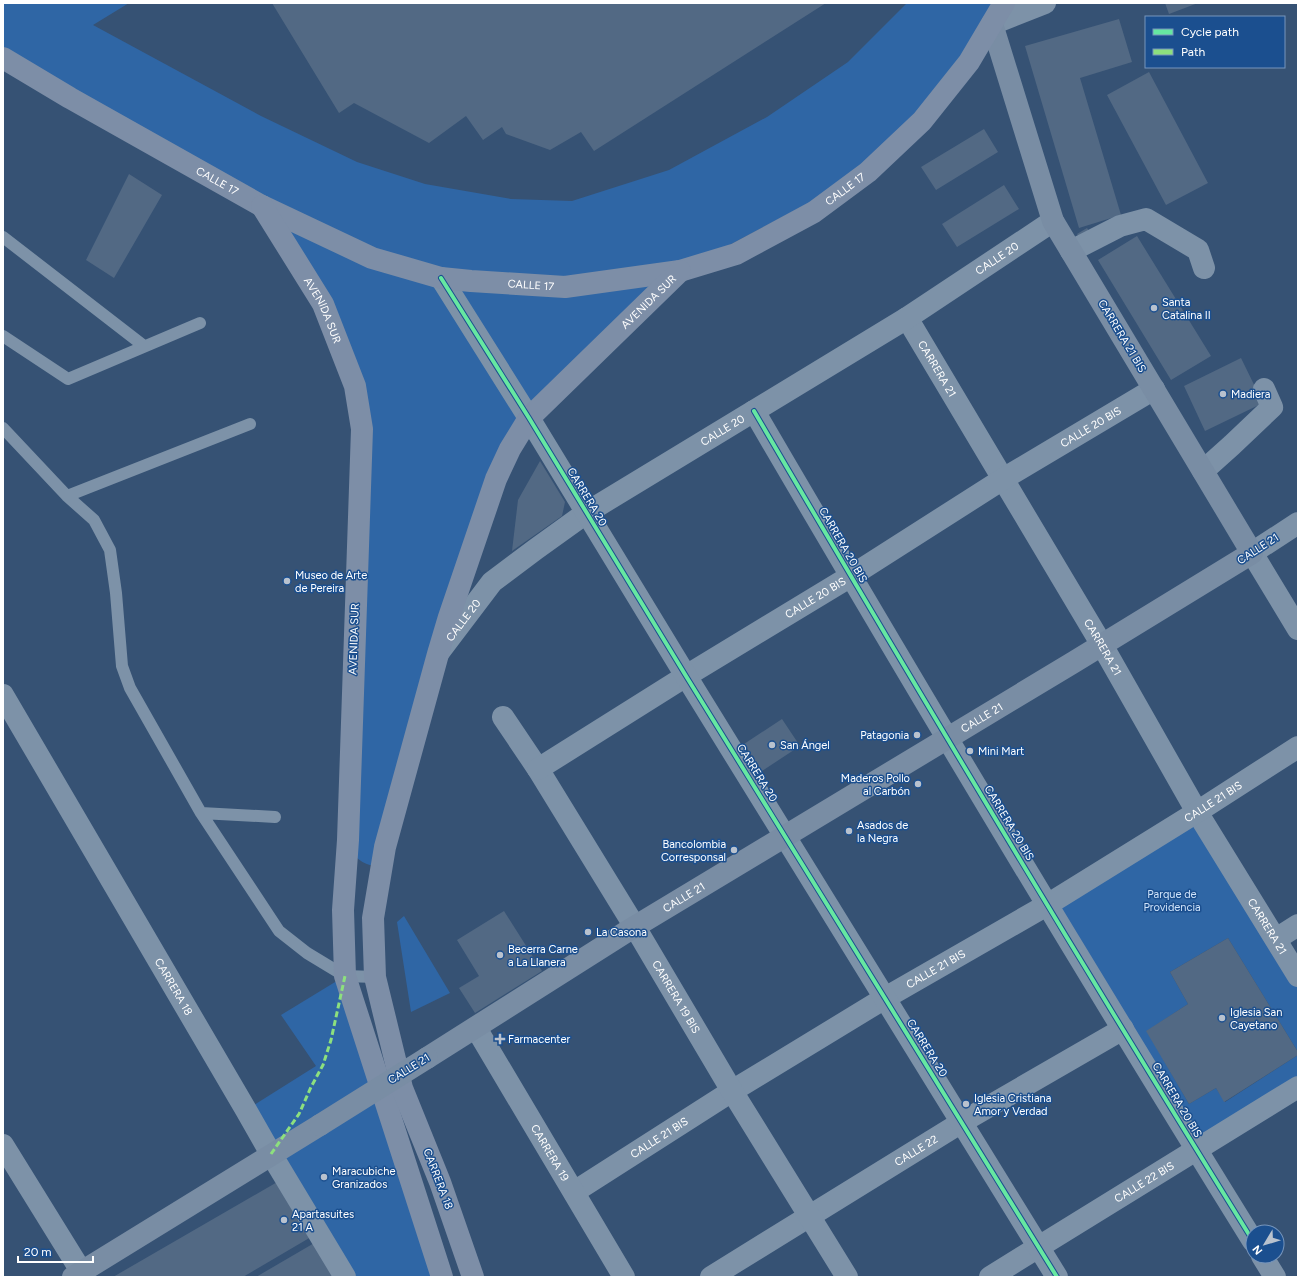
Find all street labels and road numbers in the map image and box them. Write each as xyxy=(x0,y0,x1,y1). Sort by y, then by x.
street label: CALLE 17 xyxy=(194,164,241,198)
street label: CALLE 17 xyxy=(822,170,868,208)
street label: CALLE 20 xyxy=(973,239,1021,277)
street label: AVENIDA SUR xyxy=(618,272,679,331)
street label: AVENIDA SUR xyxy=(301,275,344,345)
street label: CALLE 17 xyxy=(507,277,555,293)
street label: CARRERA 21 BIS xyxy=(1095,297,1149,375)
street label: CARRERA 21 xyxy=(915,338,959,399)
street label: CALLE 20 BIS xyxy=(1058,404,1124,450)
street label: CALLE 20 xyxy=(698,412,747,449)
street label: CARRERA 20 xyxy=(564,465,610,529)
street label: CARRERA 20 BIS xyxy=(816,505,870,585)
street label: CALLE 21 xyxy=(1235,531,1281,567)
street label: CALLE 20 BIS xyxy=(783,574,848,621)
street label: CALLE 20 xyxy=(443,597,483,644)
street label: AVENIDA SUR xyxy=(346,603,362,675)
street label: CARRERA 21 xyxy=(1081,616,1124,678)
street label: CALLE 21 xyxy=(958,700,1005,735)
street label: CARRERA 20 xyxy=(734,742,780,804)
street label: CALLE 21 BIS xyxy=(1182,778,1245,825)
street label: CARRERA 20 BIS xyxy=(982,783,1037,863)
street label: CALLE 21 xyxy=(660,880,707,915)
street label: CARRERA 21 xyxy=(1245,896,1290,957)
street label: CALLE 21 BIS xyxy=(904,947,968,991)
street label: CARRERA 18 xyxy=(152,956,196,1018)
street label: CARRERA 19 BIS xyxy=(650,958,703,1036)
street label: CARRERA 20 xyxy=(904,1017,950,1079)
street label: CALLE 21 xyxy=(386,1051,432,1087)
street label: CARRERA 20 BIS xyxy=(1150,1060,1205,1140)
street label: CALLE 21 BIS xyxy=(628,1114,691,1161)
street label: CARRERA 19 xyxy=(528,1122,572,1183)
street label: CALLE 22 xyxy=(892,1132,940,1169)
street label: CARRERA 18 xyxy=(420,1147,456,1211)
street label: CALLE 22 BIS xyxy=(1112,1159,1176,1205)

